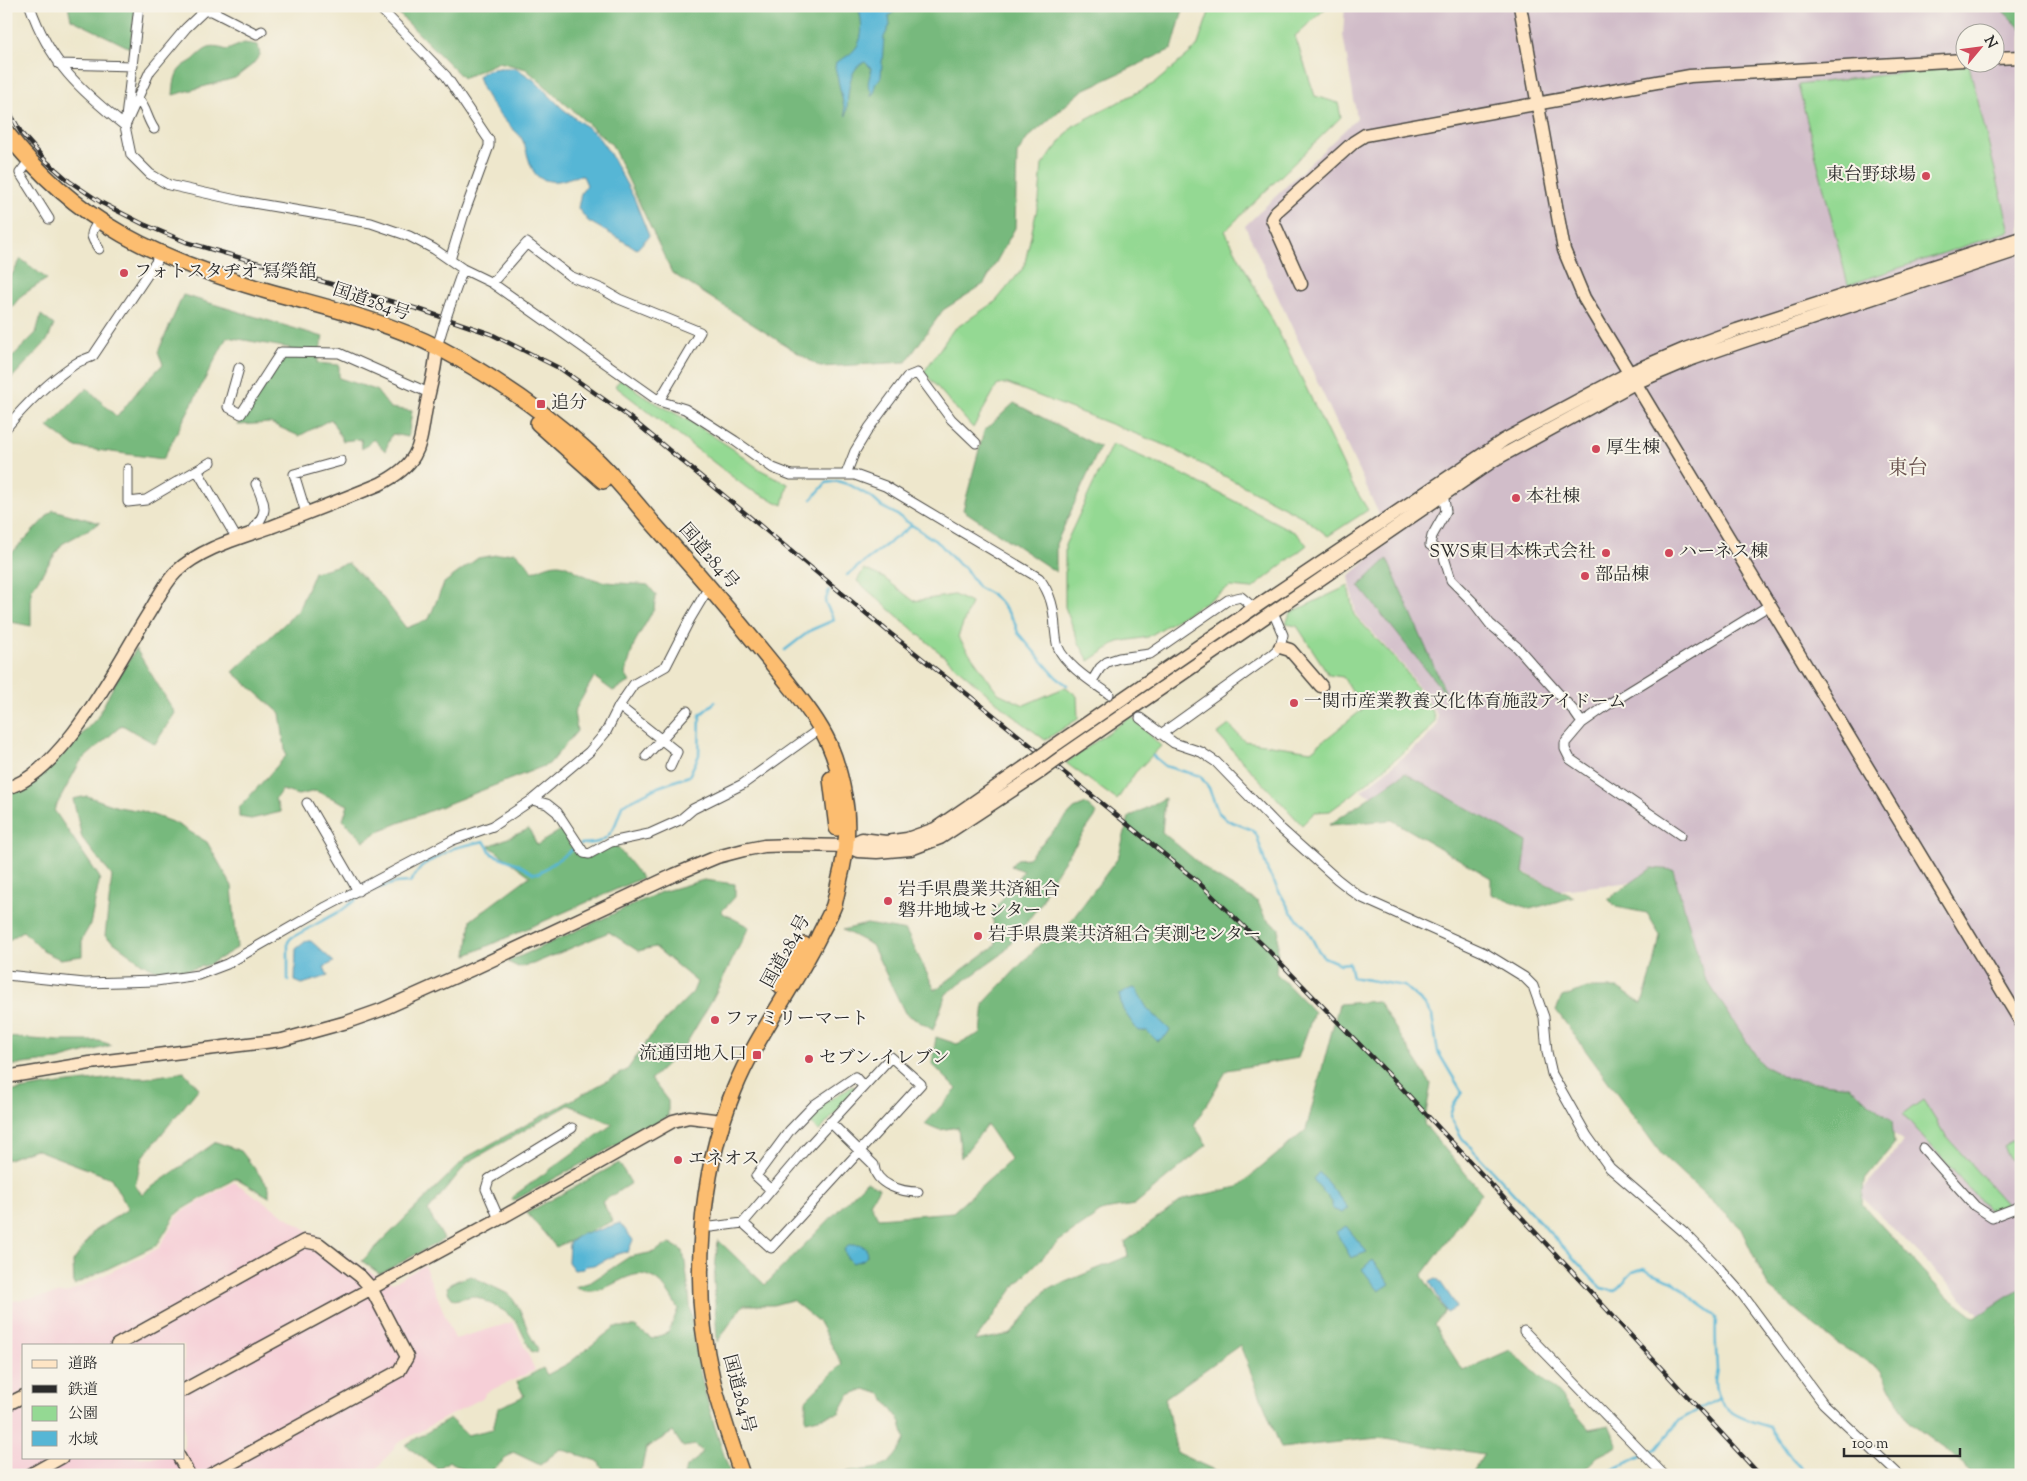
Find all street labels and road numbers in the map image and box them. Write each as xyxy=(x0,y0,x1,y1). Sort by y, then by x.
street label: 国道284号 xyxy=(329,278,413,328)
street label: 国道284号 xyxy=(672,518,744,596)
street label: 国道284号 xyxy=(756,911,818,993)
street label: 国道284号 xyxy=(715,1352,761,1436)

